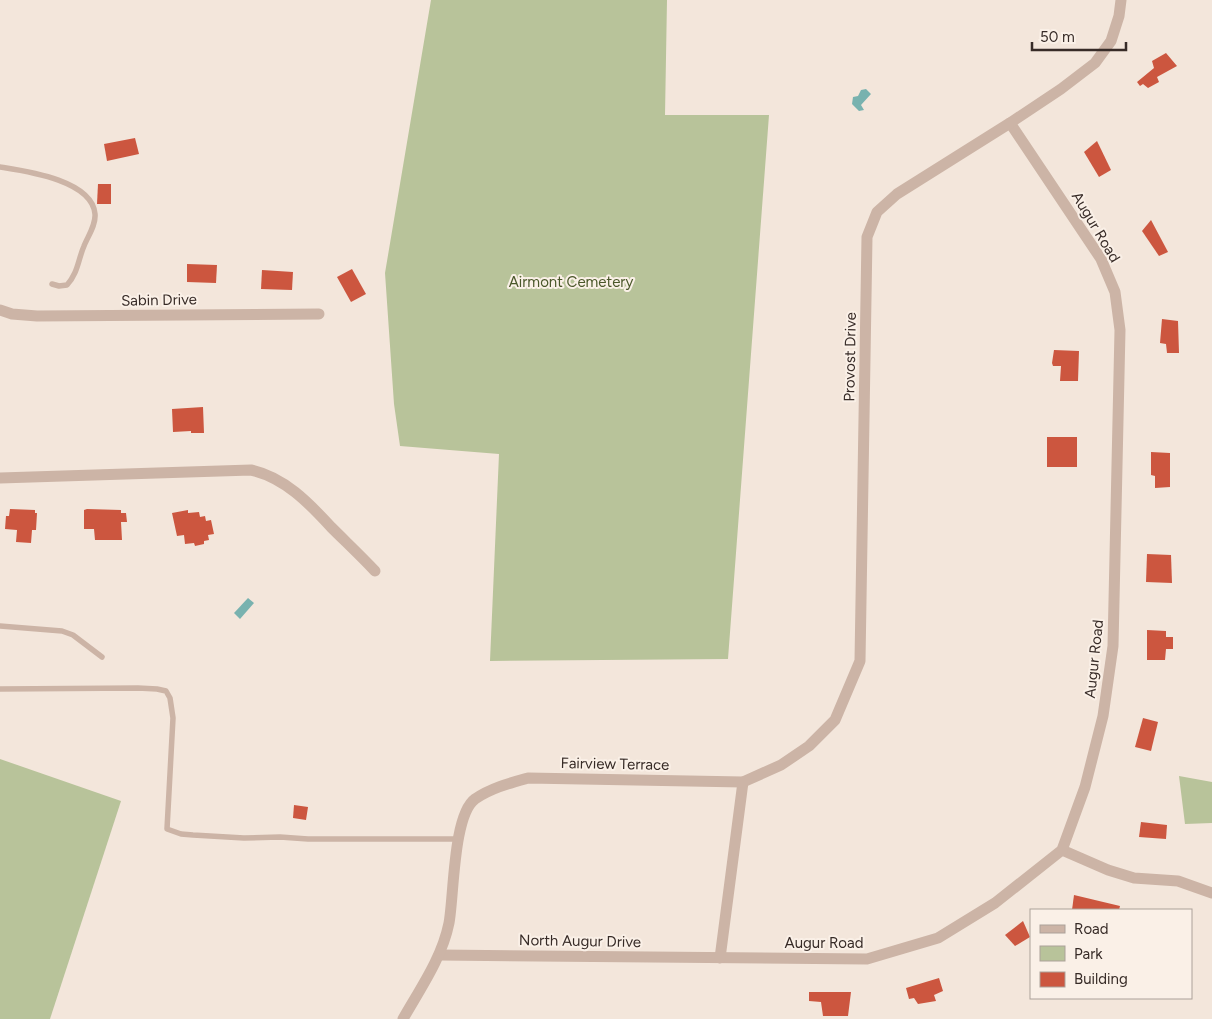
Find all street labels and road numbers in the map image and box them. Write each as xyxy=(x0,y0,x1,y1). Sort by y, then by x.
street label: Augur Road xyxy=(1068,188,1124,266)
street label: Sabin Drive xyxy=(121,290,197,310)
street label: Provost Drive xyxy=(840,312,860,402)
street label: Augur Road xyxy=(1081,619,1107,699)
street label: Fairview Terrace xyxy=(561,754,669,774)
street label: North Augur Drive xyxy=(519,931,641,951)
street label: Augur Road xyxy=(784,934,864,952)

